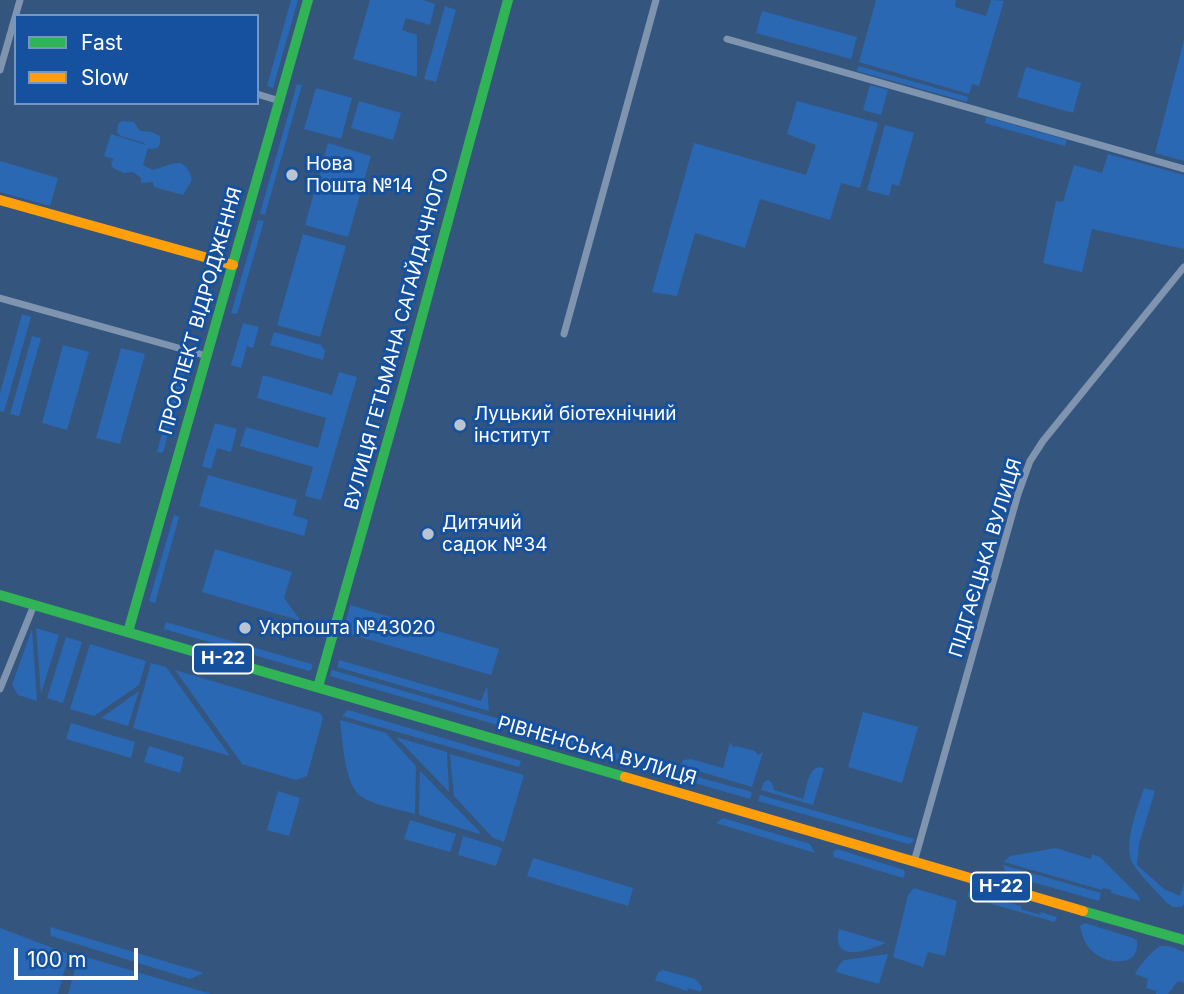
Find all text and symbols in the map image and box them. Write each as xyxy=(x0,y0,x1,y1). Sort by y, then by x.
legend xyxy=(14,14,259,105)
text: Fast xyxy=(81,30,123,55)
text: Slow xyxy=(81,65,129,90)
place label: Нова Пошта №14 xyxy=(306,153,413,197)
street label: ВУЛИЦЯ ГЕТЬМАНА САГАЙДАЧНОГО xyxy=(340,166,454,512)
marker: Нова Пошта №14 xyxy=(284,167,300,183)
street label: ПРОСПЕКТ ВІДРОДЖЕННЯ xyxy=(155,185,247,437)
place label: Луцький біотехнічний інститут xyxy=(474,403,676,447)
marker: Луцький біотехнічний інститут xyxy=(452,417,468,433)
street label: ПІДГАЄЦЬКА ВУЛИЦЯ xyxy=(945,456,1027,660)
place label: Дитячий садок №34 xyxy=(442,512,547,556)
marker: Дитячий садок №34 xyxy=(420,526,436,542)
place label: Укрпошта №43020 xyxy=(259,617,435,639)
marker: Укрпошта №43020 xyxy=(237,620,253,636)
road number: Н-22 xyxy=(193,644,253,674)
street label: РІВНЕНСЬКА ВУЛИЦЯ xyxy=(495,712,699,790)
road number: Н-22 xyxy=(971,872,1031,902)
scale bar xyxy=(18,934,142,978)
text: 100 m xyxy=(27,947,86,972)

